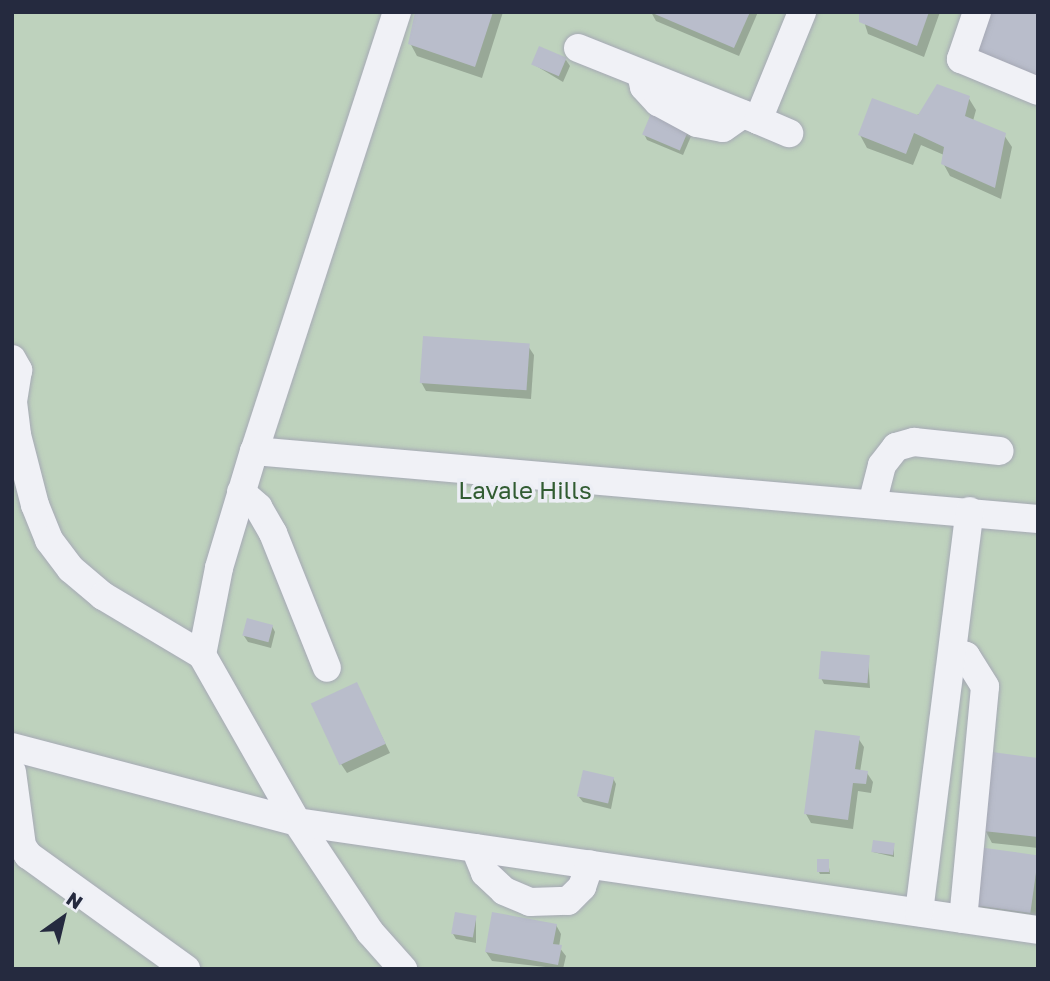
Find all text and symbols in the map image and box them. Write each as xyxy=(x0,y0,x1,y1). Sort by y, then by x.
park label: Lavale Hills xyxy=(458,476,592,504)
north arrow xyxy=(28,883,98,953)
text: N xyxy=(63,887,87,914)

